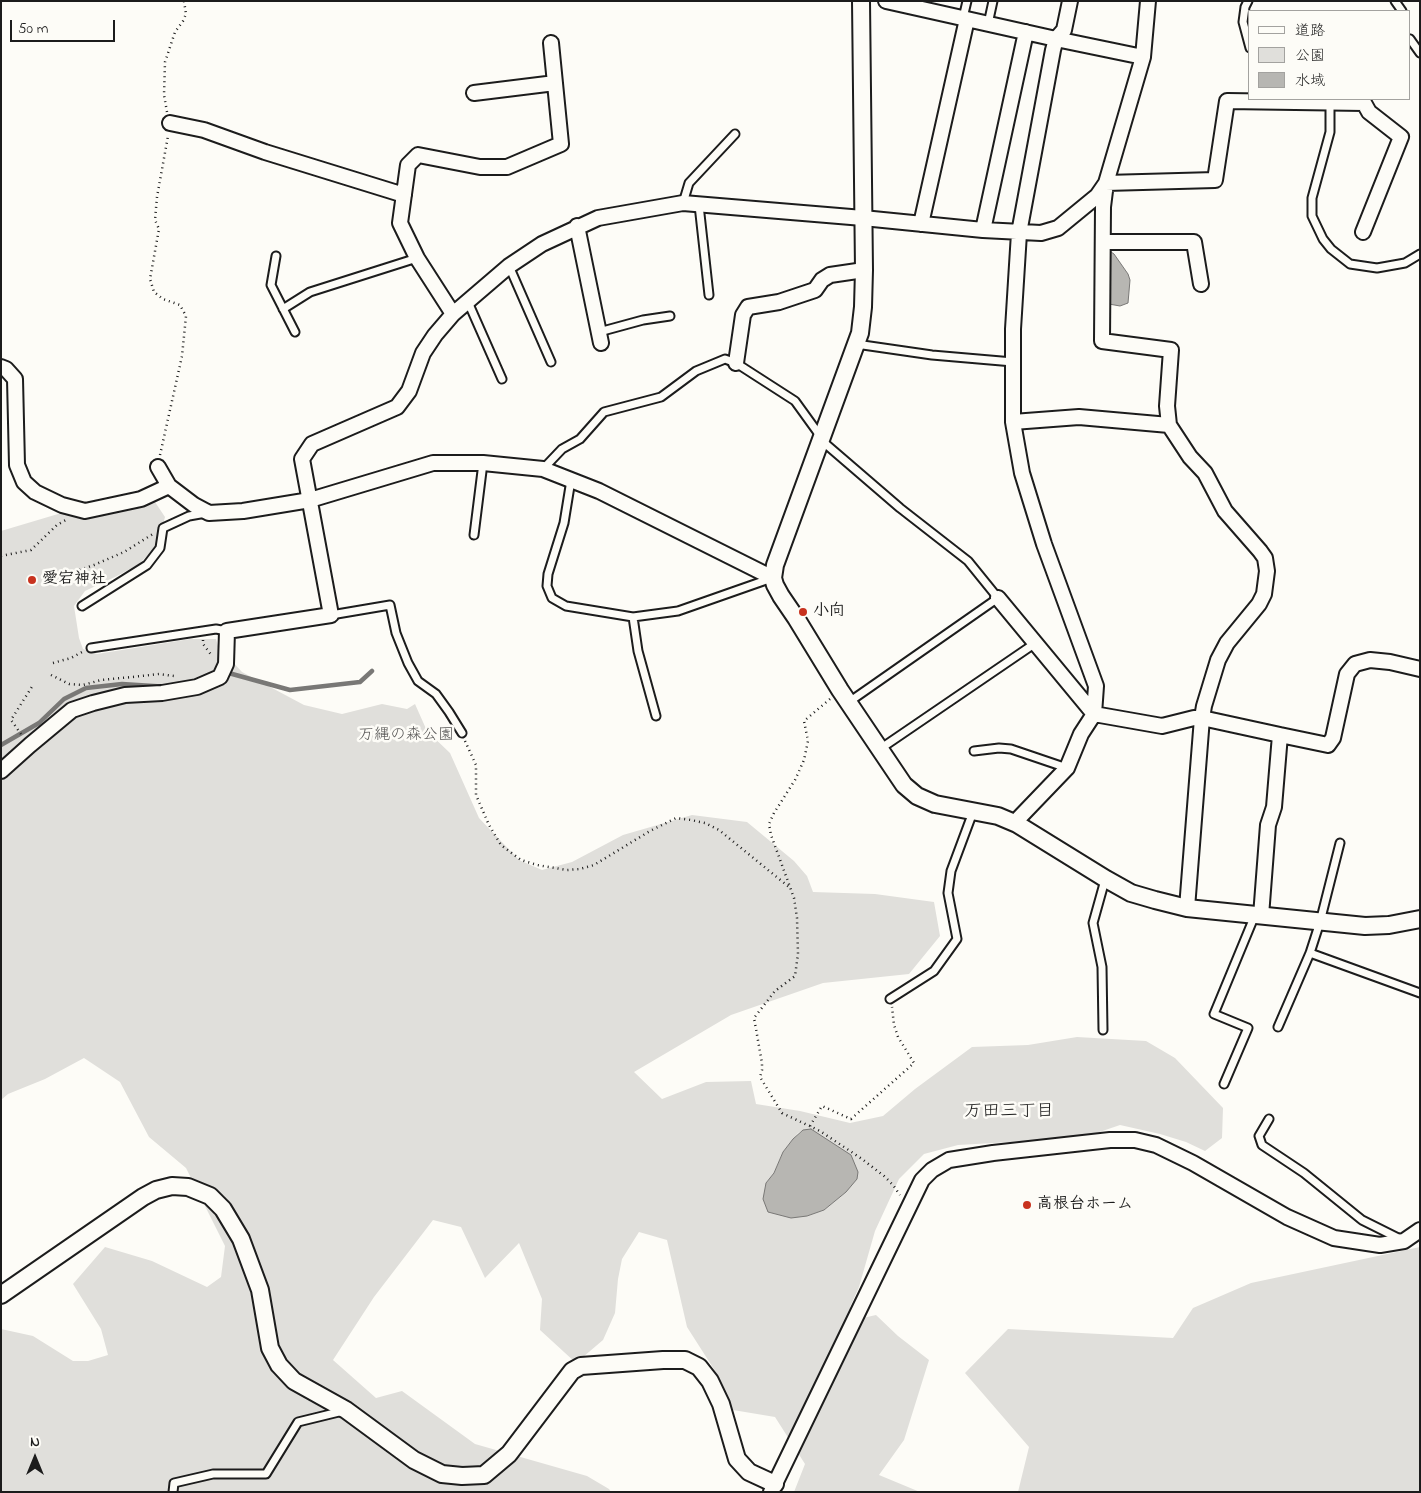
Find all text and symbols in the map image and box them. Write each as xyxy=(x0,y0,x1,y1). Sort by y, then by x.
scale bar xyxy=(12,10,118,42)
legend xyxy=(1248,10,1411,100)
text: 50 m xyxy=(18,18,48,40)
text: 道路 xyxy=(1295,20,1325,42)
text: 公園 xyxy=(1295,45,1325,67)
text: 水域 xyxy=(1295,70,1325,92)
place label: 愛宕神社 xyxy=(42,570,106,590)
marker: 愛宕神社 xyxy=(26,574,38,586)
place label: 小向 xyxy=(813,602,845,622)
marker: 小向 xyxy=(797,606,809,618)
park label: 万縄の森公園 xyxy=(358,726,454,746)
district label: 万田三丁目 xyxy=(964,1102,1054,1124)
place label: 高根台ホーム xyxy=(1037,1195,1133,1215)
marker: 高根台ホーム xyxy=(1021,1199,1033,1211)
text: N xyxy=(30,1432,40,1453)
north arrow xyxy=(10,1433,60,1483)

